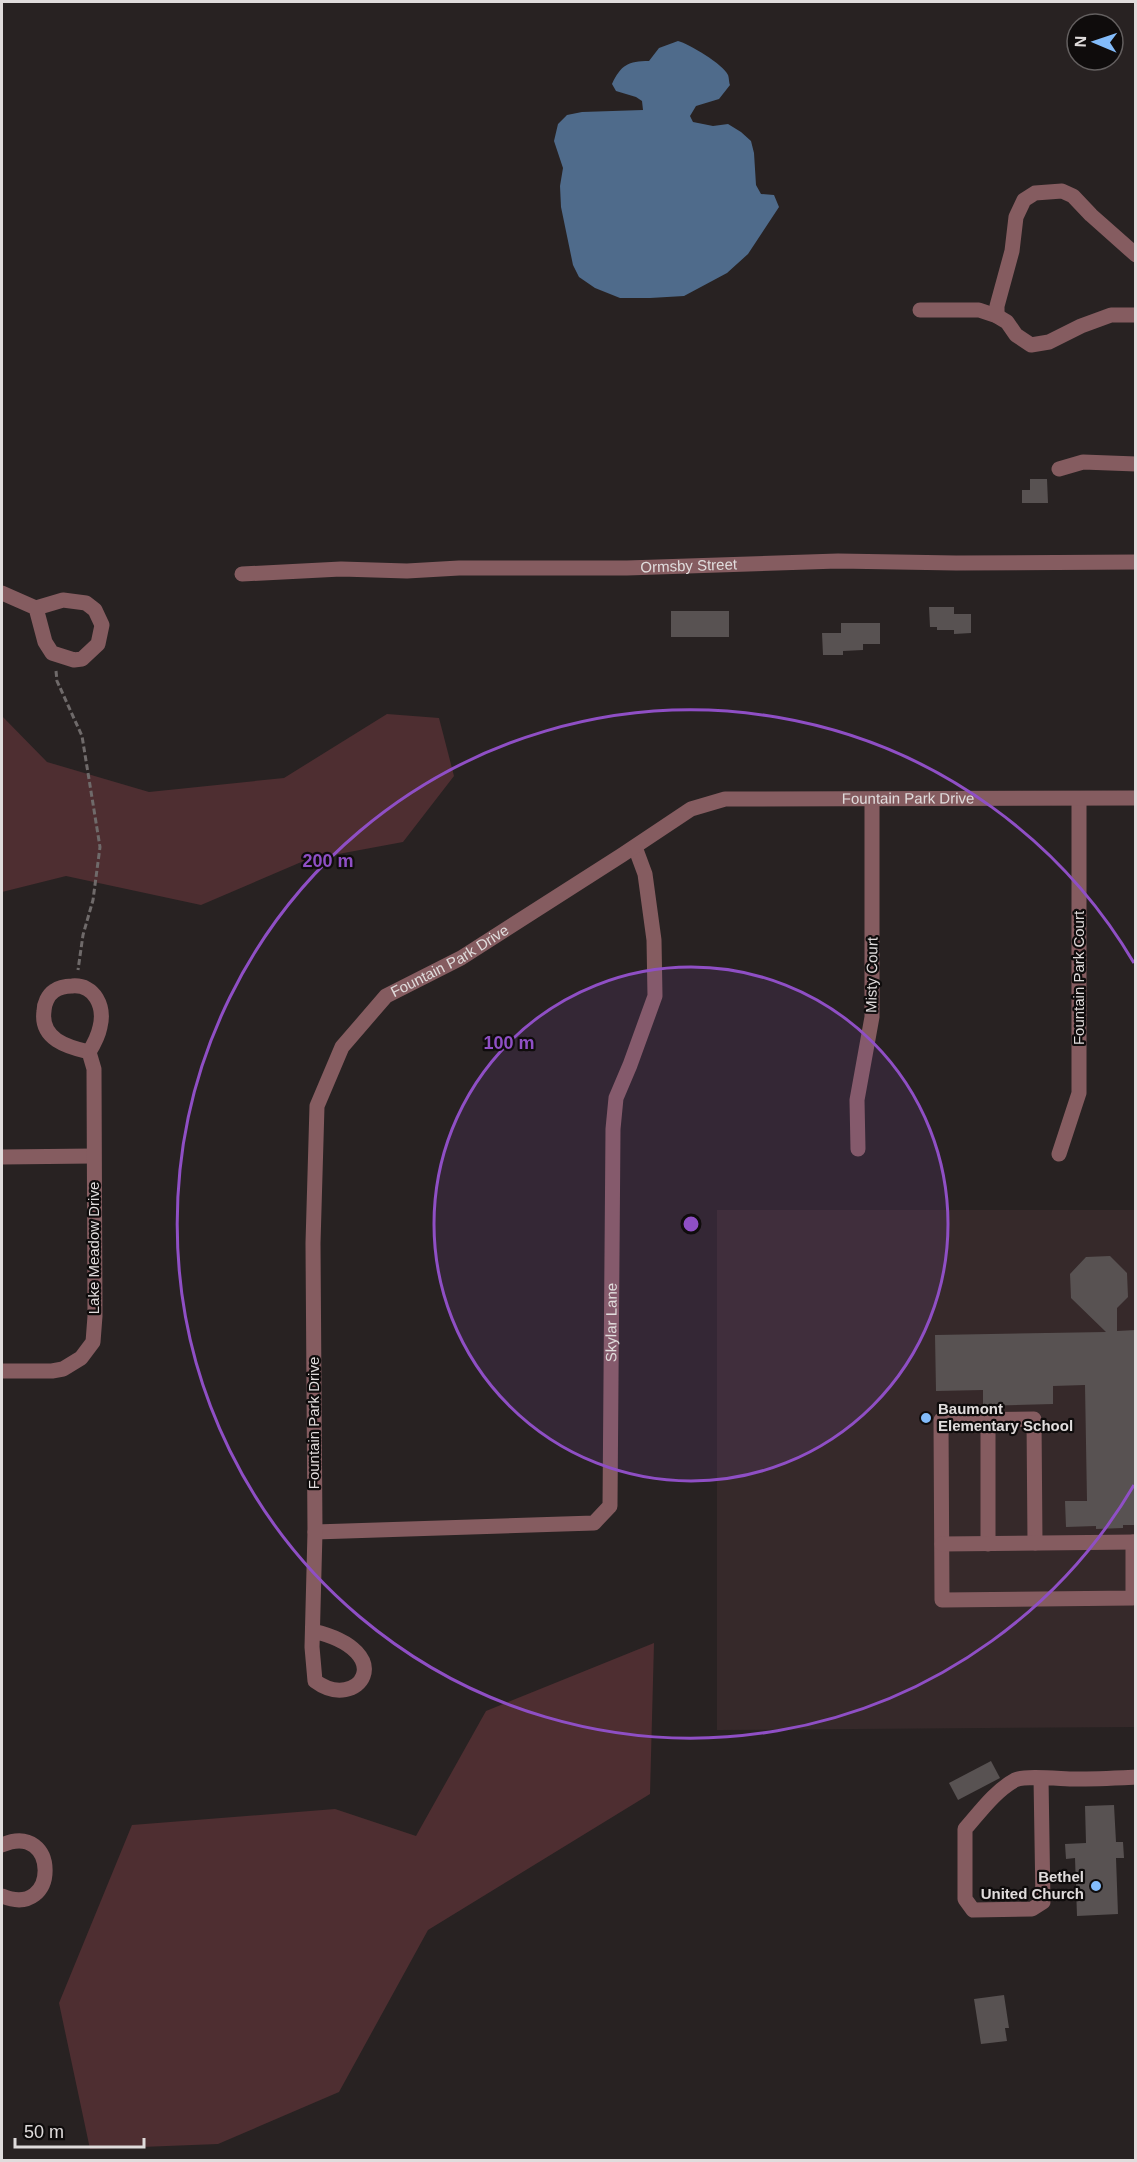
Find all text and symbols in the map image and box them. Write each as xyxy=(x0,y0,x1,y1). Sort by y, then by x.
north arrow xyxy=(1065,12,1125,72)
text: N xyxy=(1072,35,1089,48)
street label: Ormsby Street xyxy=(640,555,738,576)
street label: Fountain Park Drive xyxy=(842,789,974,807)
text: 200 m xyxy=(302,851,354,871)
street label: Fountain Park Court xyxy=(1070,910,1087,1045)
street label: Fountain Park Drive xyxy=(388,921,512,1000)
street label: Misty Court xyxy=(862,936,881,1013)
text: 100 m xyxy=(483,1033,535,1053)
street label: Lake Meadow Drive xyxy=(85,1182,102,1314)
centre of rings xyxy=(681,1214,701,1234)
street label: Skylar Lane xyxy=(602,1283,620,1362)
street label: Fountain Park Drive xyxy=(305,1357,322,1489)
place label: Baumont Elementary School xyxy=(938,1400,1073,1434)
marker: Baumont Elementary School xyxy=(919,1411,933,1425)
place label: Bethel United Church xyxy=(981,1868,1084,1902)
marker: Bethel United Church xyxy=(1089,1879,1103,1893)
scale bar xyxy=(15,2111,144,2149)
text: 50 m xyxy=(24,2122,64,2142)

